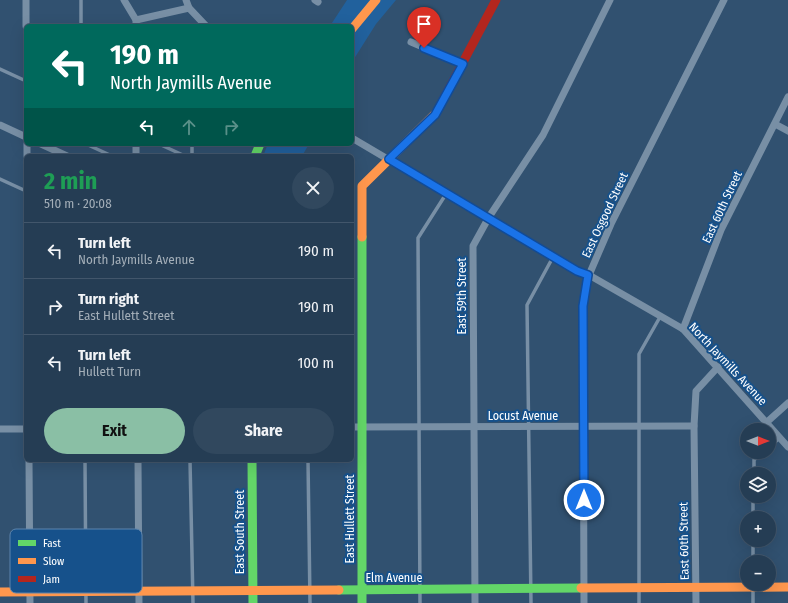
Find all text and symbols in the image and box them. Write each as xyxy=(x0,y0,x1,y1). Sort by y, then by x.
pin xyxy=(407,7.0,441,48)
icon: arrive xyxy=(413,13,435,35)
text: 190 m xyxy=(110,38,179,71)
icon: left xyxy=(44,40,96,92)
text: North Jaymills Avenue xyxy=(110,72,272,94)
icon: left xyxy=(136,116,158,138)
icon: ahead xyxy=(178,116,200,138)
icon: right xyxy=(220,116,242,138)
text: 2 min xyxy=(44,167,97,195)
button: close xyxy=(292,167,334,209)
street label: East 60th Street xyxy=(699,169,745,245)
street label: East Osgood Street xyxy=(579,170,631,260)
text: 510 m · 20:08 xyxy=(44,196,112,211)
text: Turn left xyxy=(78,234,131,252)
icon: left xyxy=(44,240,66,262)
text: 190 m xyxy=(298,242,334,260)
text: North Jaymills Avenue xyxy=(78,252,195,267)
street label: East 59th Street xyxy=(455,257,469,334)
text: Turn right xyxy=(78,290,139,308)
icon: right xyxy=(44,296,66,318)
text: 190 m xyxy=(298,298,334,316)
text: East Hullett Street xyxy=(78,308,175,323)
street label: North Jaymills Avenue xyxy=(686,320,770,408)
text: Turn left xyxy=(78,346,131,364)
icon: left xyxy=(44,352,66,374)
text: 100 m xyxy=(297,354,334,372)
text: Hullett Turn xyxy=(78,364,141,379)
button: Exit xyxy=(44,408,185,454)
button: Share xyxy=(193,408,334,454)
street label: Locust Avenue xyxy=(488,409,558,423)
north arrow xyxy=(740,423,776,459)
map controls xyxy=(740,423,776,591)
button: layers xyxy=(740,467,776,503)
street label: East Hullett Street xyxy=(343,474,357,564)
position arrow xyxy=(563,479,605,521)
street label: East South Street xyxy=(233,490,247,574)
street label: East 60th Street xyxy=(676,502,692,580)
button: + xyxy=(740,511,776,547)
legend xyxy=(10,529,142,593)
text: Fast xyxy=(43,537,61,550)
text: Slow xyxy=(43,555,64,568)
button: − xyxy=(740,555,776,591)
street label: Elm Avenue xyxy=(366,571,422,585)
text: Jam xyxy=(43,573,60,586)

